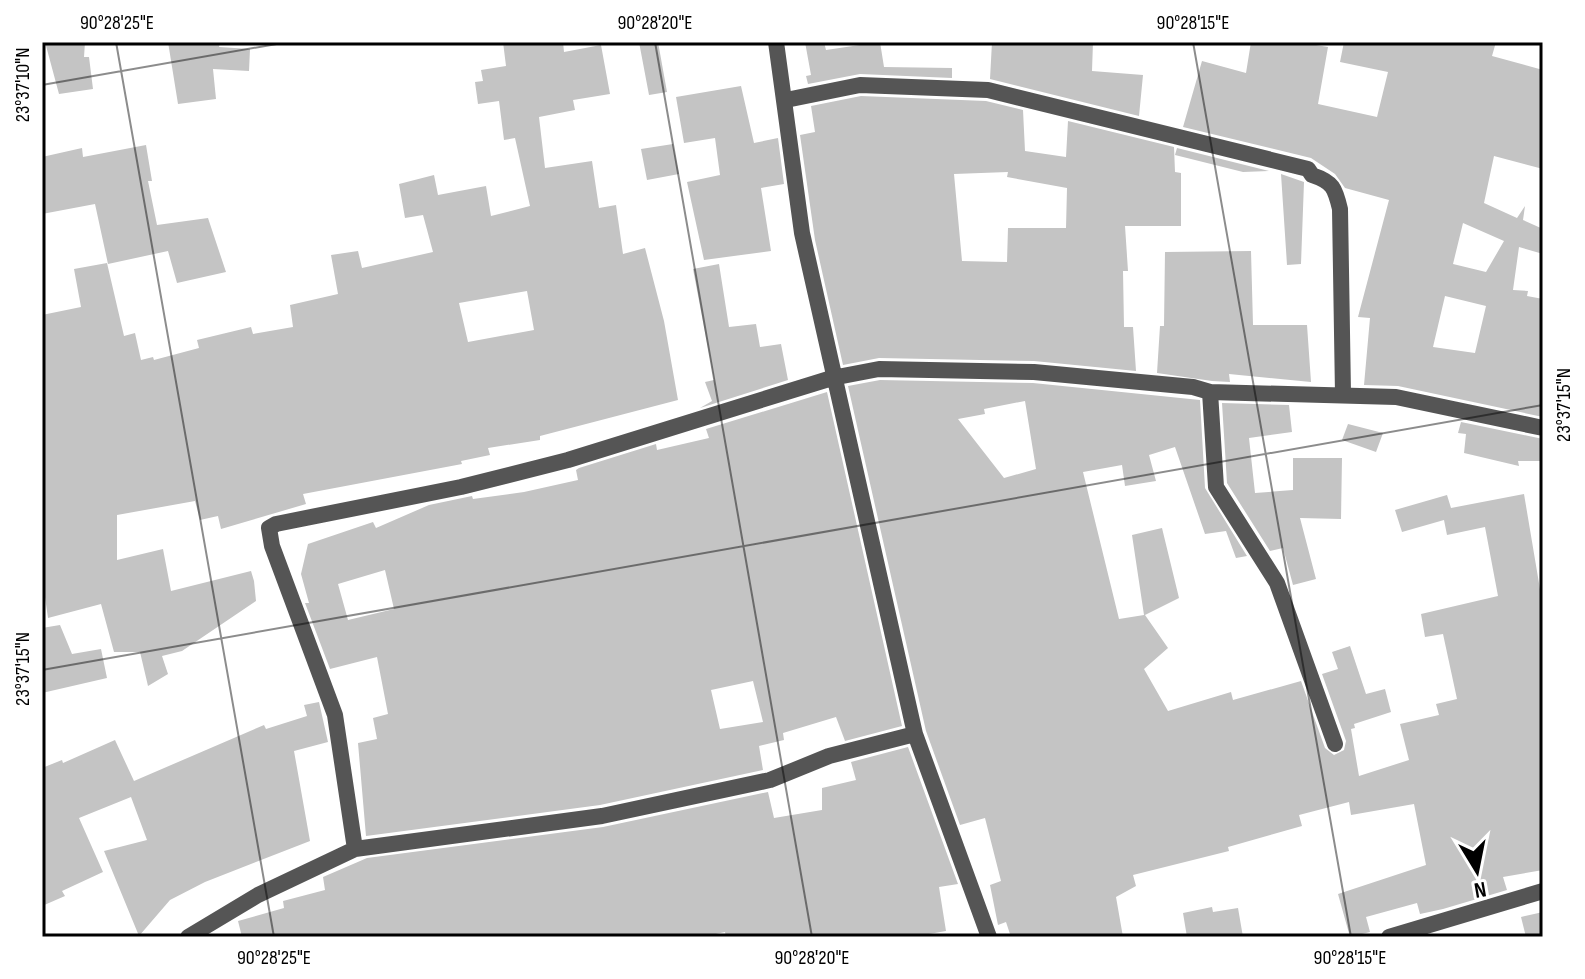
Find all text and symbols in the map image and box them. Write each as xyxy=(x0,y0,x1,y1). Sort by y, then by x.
text: 90°28'25"E xyxy=(80,11,154,35)
text: 90°28'20"E xyxy=(618,11,692,35)
text: 90°28'15"E xyxy=(1157,11,1229,35)
text: 23°37'10"N xyxy=(11,48,35,122)
text: 23°37'15"N xyxy=(1552,368,1576,442)
text: 23°37'15"N xyxy=(11,632,35,706)
north arrow xyxy=(1437,831,1517,911)
text: N xyxy=(1472,875,1488,904)
text: 90°28'25"E xyxy=(237,946,311,970)
text: 90°28'20"E xyxy=(775,946,849,970)
text: 90°28'15"E xyxy=(1314,946,1386,970)

